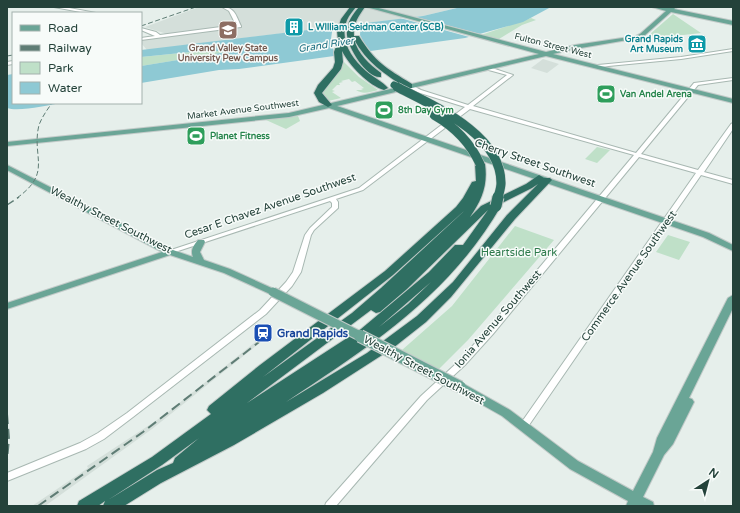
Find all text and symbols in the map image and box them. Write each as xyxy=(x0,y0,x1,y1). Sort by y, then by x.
legend xyxy=(12,12,142,104)
building icon: L WIlliam Seidman Center (SCB) xyxy=(283,16,305,38)
school or university icon: Grand Valley State University Pew Campus xyxy=(217,19,239,41)
text: Road xyxy=(48,21,78,35)
place label: L WIlliam Seidman Center (SCB) xyxy=(308,21,444,33)
street label: Fulton Street West xyxy=(513,31,593,61)
museum icon: Grand Rapids Art Museum xyxy=(686,33,708,55)
water label: Grand River xyxy=(297,34,356,55)
place label: Grand Rapids Art Museum xyxy=(625,34,684,55)
text: Railway xyxy=(48,41,92,55)
place label: Grand Valley State University Pew Campus xyxy=(178,43,279,64)
text: Park xyxy=(48,61,74,75)
text: Water xyxy=(48,81,83,95)
sports icon: Van Andel Arena xyxy=(595,83,617,105)
place label: Van Andel Arena xyxy=(620,89,692,100)
street label: Market Avenue Southwest xyxy=(186,98,300,122)
sports icon: 8th Day Gym xyxy=(373,99,395,121)
place label: 8th Day Gym xyxy=(398,105,454,116)
sports icon: Planet Fitness xyxy=(185,125,207,147)
place label: Planet Fitness xyxy=(210,131,271,142)
street label: Cherry Street Southwest xyxy=(473,136,597,190)
street label: Cesar E Chavez Avenue Southwest xyxy=(183,170,357,242)
street label: Wealthy Street Southwest xyxy=(48,184,174,256)
street label: Commerce Avenue Southwest xyxy=(579,208,679,344)
park label: Heartside Park xyxy=(481,246,557,259)
street label: Ionia Avenue Southwest xyxy=(452,267,544,371)
station icon: Grand Rapids xyxy=(252,322,274,344)
place label: Grand Rapids xyxy=(277,327,349,341)
street label: Wealthy Street Southwest xyxy=(361,333,487,407)
north arrow xyxy=(688,461,728,501)
text: N xyxy=(706,465,721,481)

